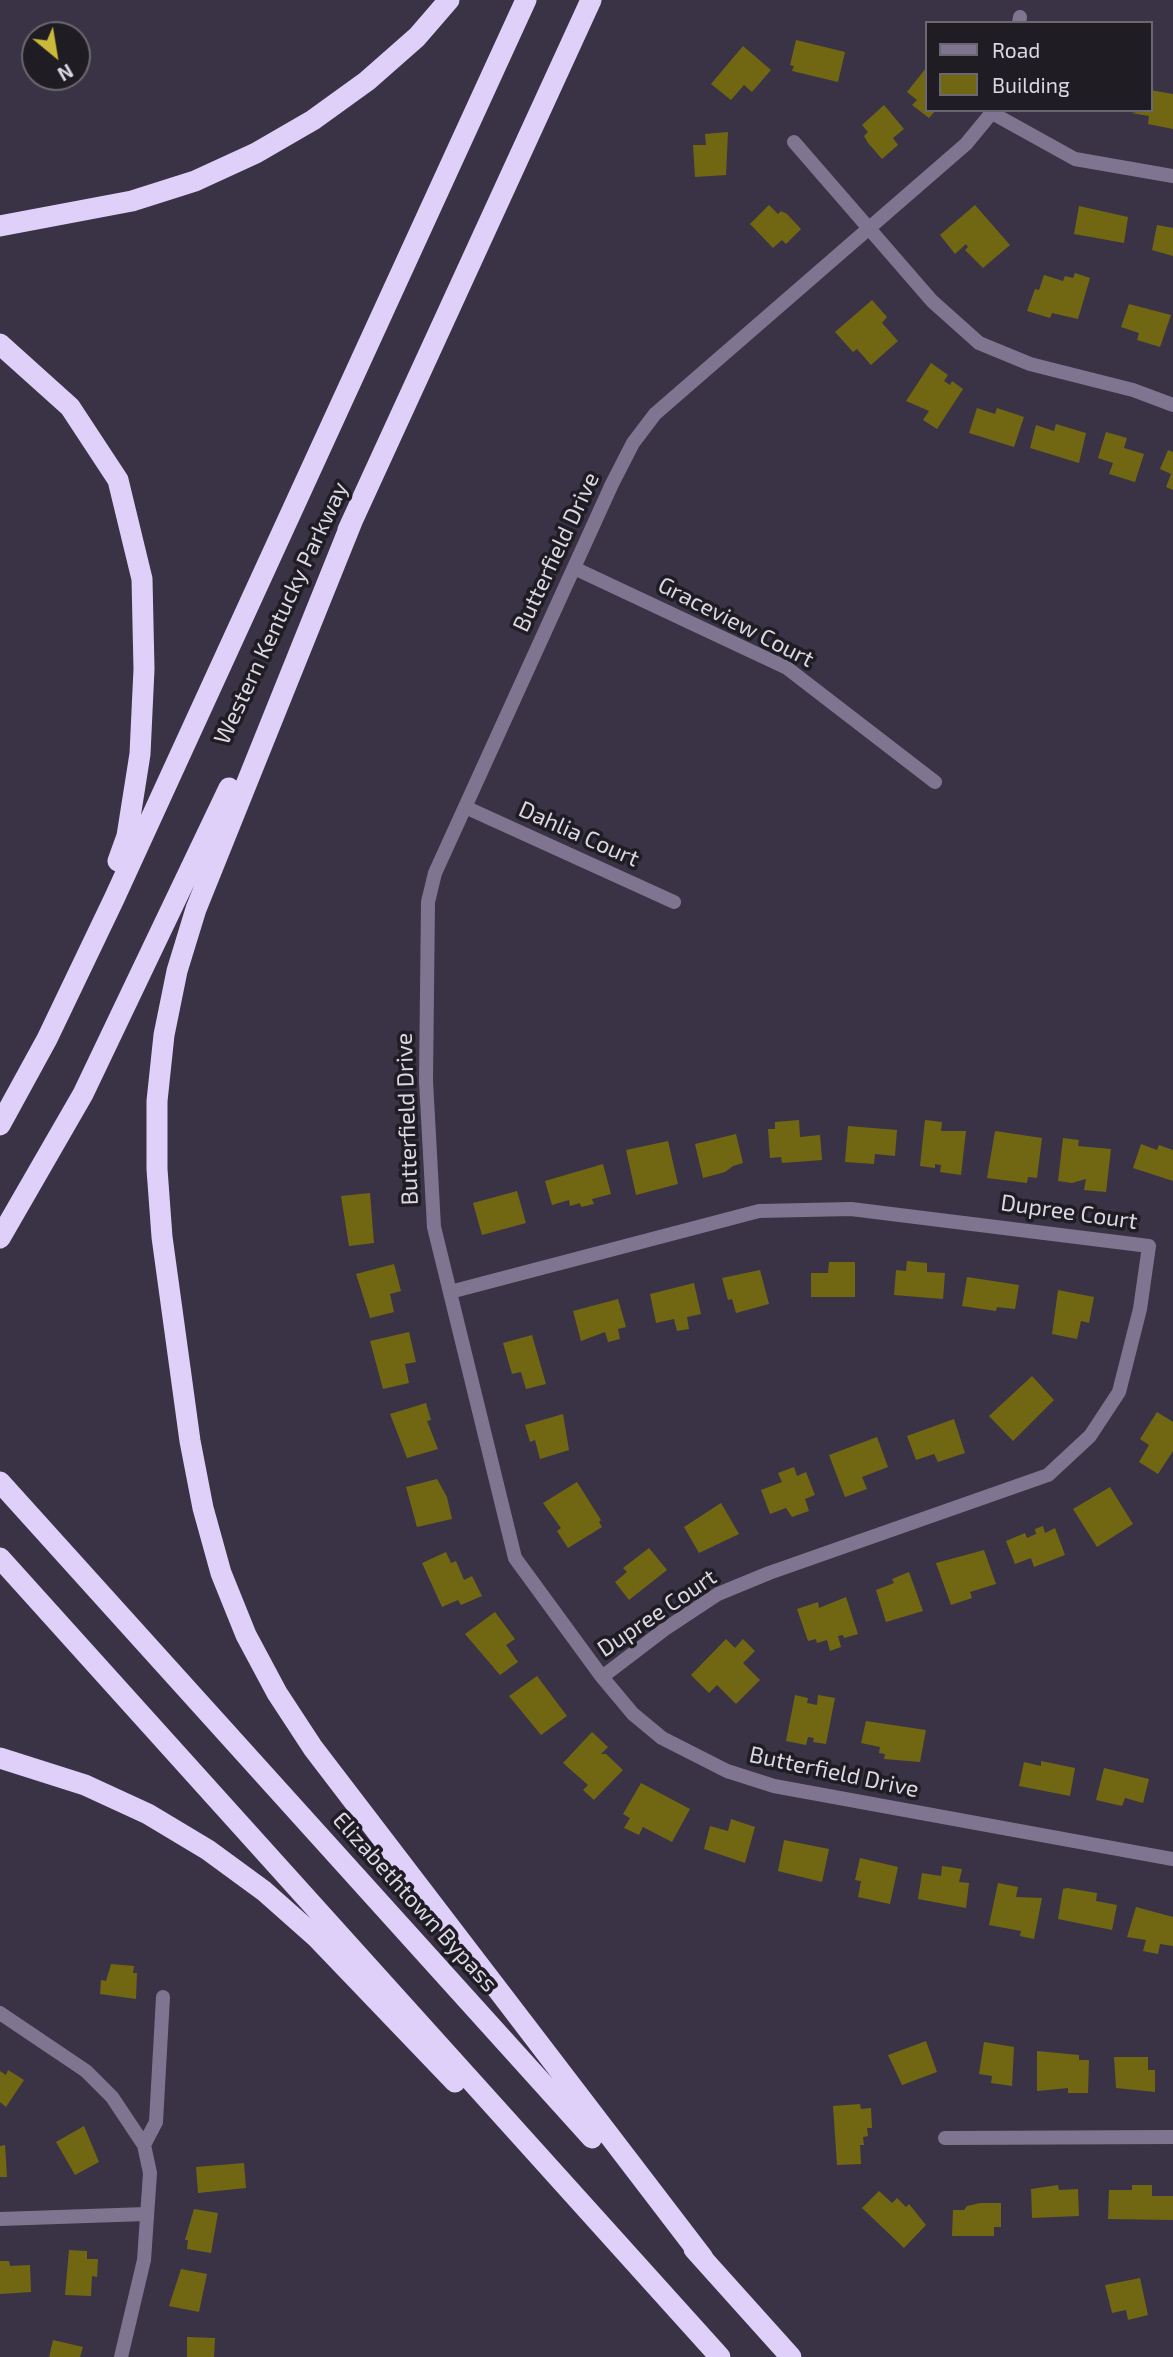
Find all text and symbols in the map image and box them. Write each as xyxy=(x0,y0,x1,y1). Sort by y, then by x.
north arrow xyxy=(21,21,91,91)
legend xyxy=(925,21,1152,112)
text: Road xyxy=(992,37,1040,62)
text: N xyxy=(54,59,77,86)
text: Building xyxy=(992,72,1070,97)
street label: Butterfield Drive xyxy=(507,468,605,636)
street label: Western Kentucky Parkway xyxy=(208,478,354,748)
street label: Graceview Court xyxy=(653,571,819,673)
street label: Dahlia Court xyxy=(515,795,643,873)
street label: Butterfield Drive xyxy=(390,1032,424,1206)
street label: Dupree Court xyxy=(999,1189,1139,1235)
street label: Dupree Court xyxy=(592,1563,722,1663)
street label: Butterfield Drive xyxy=(747,1741,921,1803)
street label: Elizabethtown Bypass xyxy=(327,1806,503,1998)

